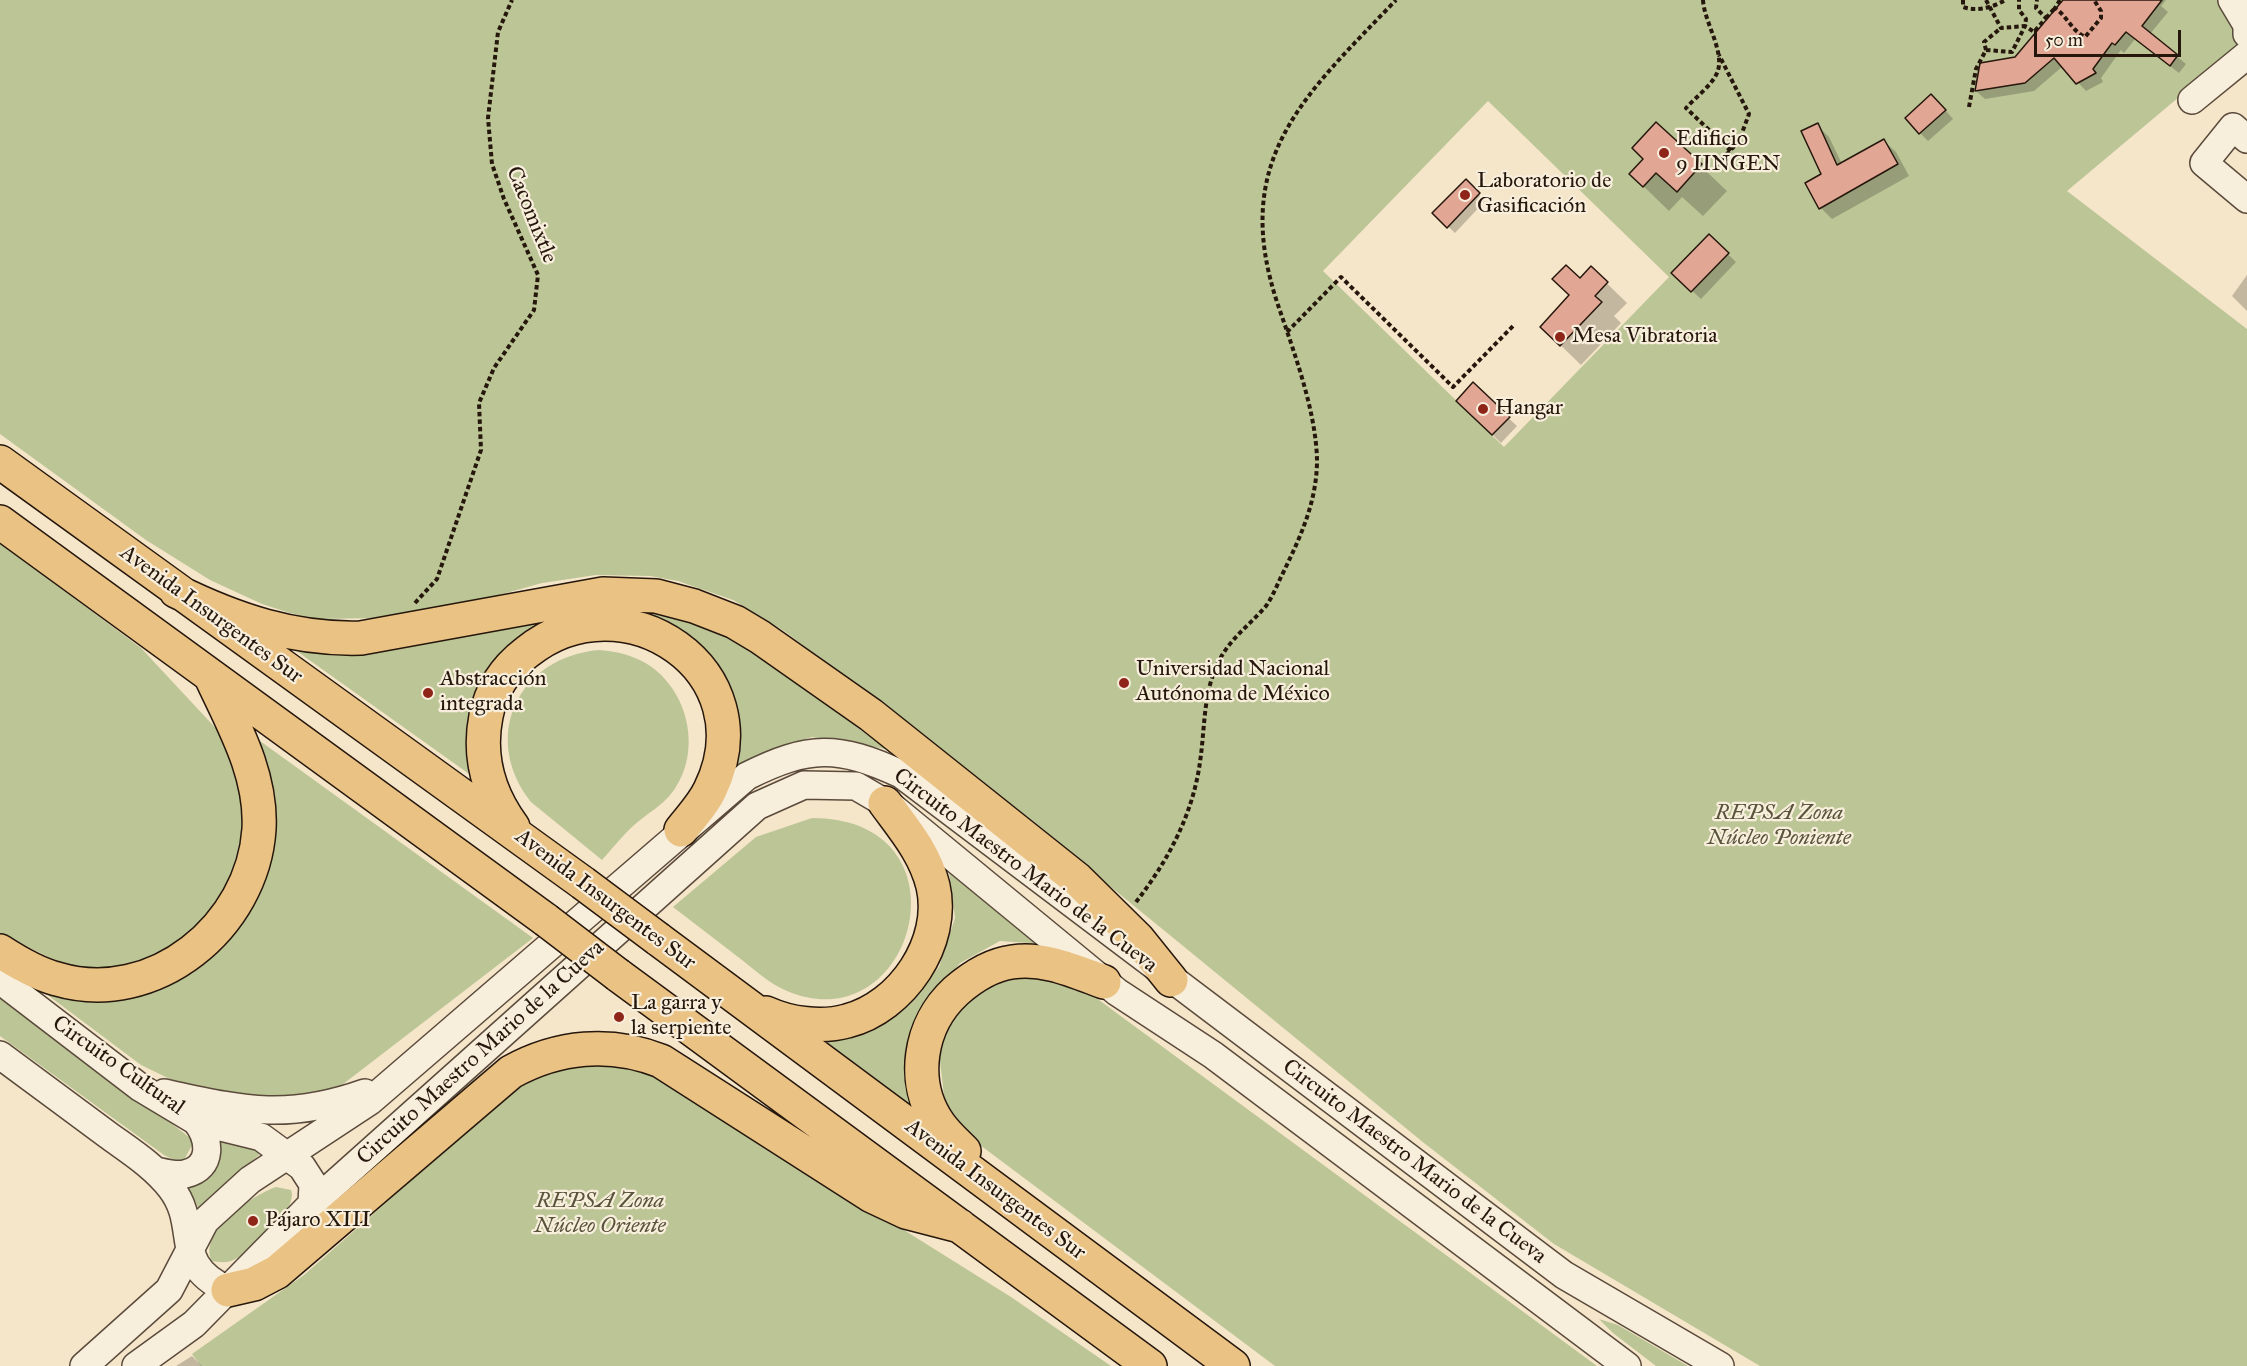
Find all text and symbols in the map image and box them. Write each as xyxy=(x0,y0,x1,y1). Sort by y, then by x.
scale bar xyxy=(2037,18,2184,56)
text: 50 m xyxy=(2045,29,2083,51)
place label: Edificio 9 IINGEN xyxy=(1676,127,1780,178)
marker: Edificio 9 IINGEN xyxy=(1657,146,1671,160)
street label: Cacomixtle xyxy=(500,163,562,267)
place label: Laboratorio de Gasificación xyxy=(1477,169,1611,220)
marker: Laboratorio de Gasificación xyxy=(1458,188,1472,202)
place label: Mesa Vibratoria xyxy=(1572,324,1718,350)
marker: Mesa Vibratoria xyxy=(1553,330,1567,344)
place label: Hangar xyxy=(1495,396,1563,422)
marker: Hangar xyxy=(1476,402,1490,416)
street label: Avenida Insurgentes Sur xyxy=(115,540,307,690)
place label: Universidad Nacional Autónoma de México xyxy=(1136,657,1330,708)
place label: Abstracción integrada xyxy=(440,667,546,718)
marker: Universidad Nacional Autónoma de México xyxy=(1117,676,1131,690)
marker: Abstracción integrada xyxy=(421,686,435,700)
street label: Circuito Maestro Mario de la Cueva xyxy=(888,763,1162,979)
park label: REPSA Zona Núcleo Poniente xyxy=(1707,801,1851,852)
street label: Avenida Insurgentes Sur xyxy=(510,823,700,977)
street label: Circuito Maestro Mario de la Cueva xyxy=(352,935,610,1171)
place label: La garra y la serpiente xyxy=(631,991,731,1042)
marker: La garra y la serpiente xyxy=(612,1010,626,1024)
street label: Circuito Cultural xyxy=(47,1011,189,1121)
street label: Circuito Maestro Mario de la Cueva xyxy=(1277,1054,1551,1270)
street label: Avenida Insurgentes Sur xyxy=(900,1113,1090,1267)
park label: REPSA Zona Núcleo Oriente xyxy=(534,1189,666,1240)
place label: Pájaro XIII xyxy=(265,1208,371,1234)
marker: Pájaro XIII xyxy=(246,1214,260,1228)

